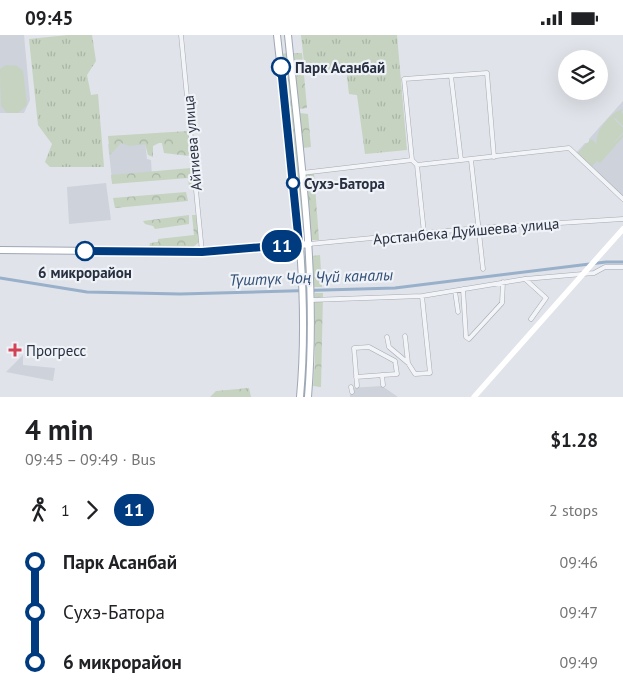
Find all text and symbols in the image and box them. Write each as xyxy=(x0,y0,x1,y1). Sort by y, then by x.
text: 09:45 xyxy=(25,6,73,30)
map controls xyxy=(558,50,608,100)
button: layers xyxy=(558,50,608,100)
marker: Парк Асанбай xyxy=(271,57,291,77)
place label: Парк Асанбай xyxy=(295,58,385,77)
street label: Айтиева улица xyxy=(178,94,206,192)
place label: Сухэ-Батора xyxy=(304,174,385,193)
marker: Сухэ-Батора xyxy=(286,176,300,190)
street label: Арстанбека Дуйшеева улица xyxy=(372,213,560,249)
line badge: 11 xyxy=(260,230,304,262)
text: 11 xyxy=(272,234,292,257)
marker: 6 микрорайон xyxy=(75,241,95,261)
place label: 6 микрорайон xyxy=(38,263,132,282)
water label: Түштүк Чоң Чүй каналы xyxy=(229,264,393,290)
place label: Прогресс xyxy=(26,341,87,360)
marker: Прогресс xyxy=(8,343,22,357)
text: 4 min xyxy=(25,411,93,448)
text: $1.28 xyxy=(550,428,598,452)
text: 09:45 – 09:49 · Bus xyxy=(25,449,156,469)
icon: walk xyxy=(25,496,53,524)
icon: forward xyxy=(78,496,106,524)
text: 11 xyxy=(124,498,144,521)
text: 1 xyxy=(61,500,70,520)
text: 2 stops xyxy=(549,500,598,520)
text: Парк Асанбай xyxy=(63,550,177,574)
text: 09:46 xyxy=(560,552,598,572)
text: Сухэ-Батора xyxy=(63,600,165,624)
text: 09:47 xyxy=(560,602,598,622)
text: 6 микрорайон xyxy=(63,650,182,674)
text: 09:49 xyxy=(560,652,598,672)

